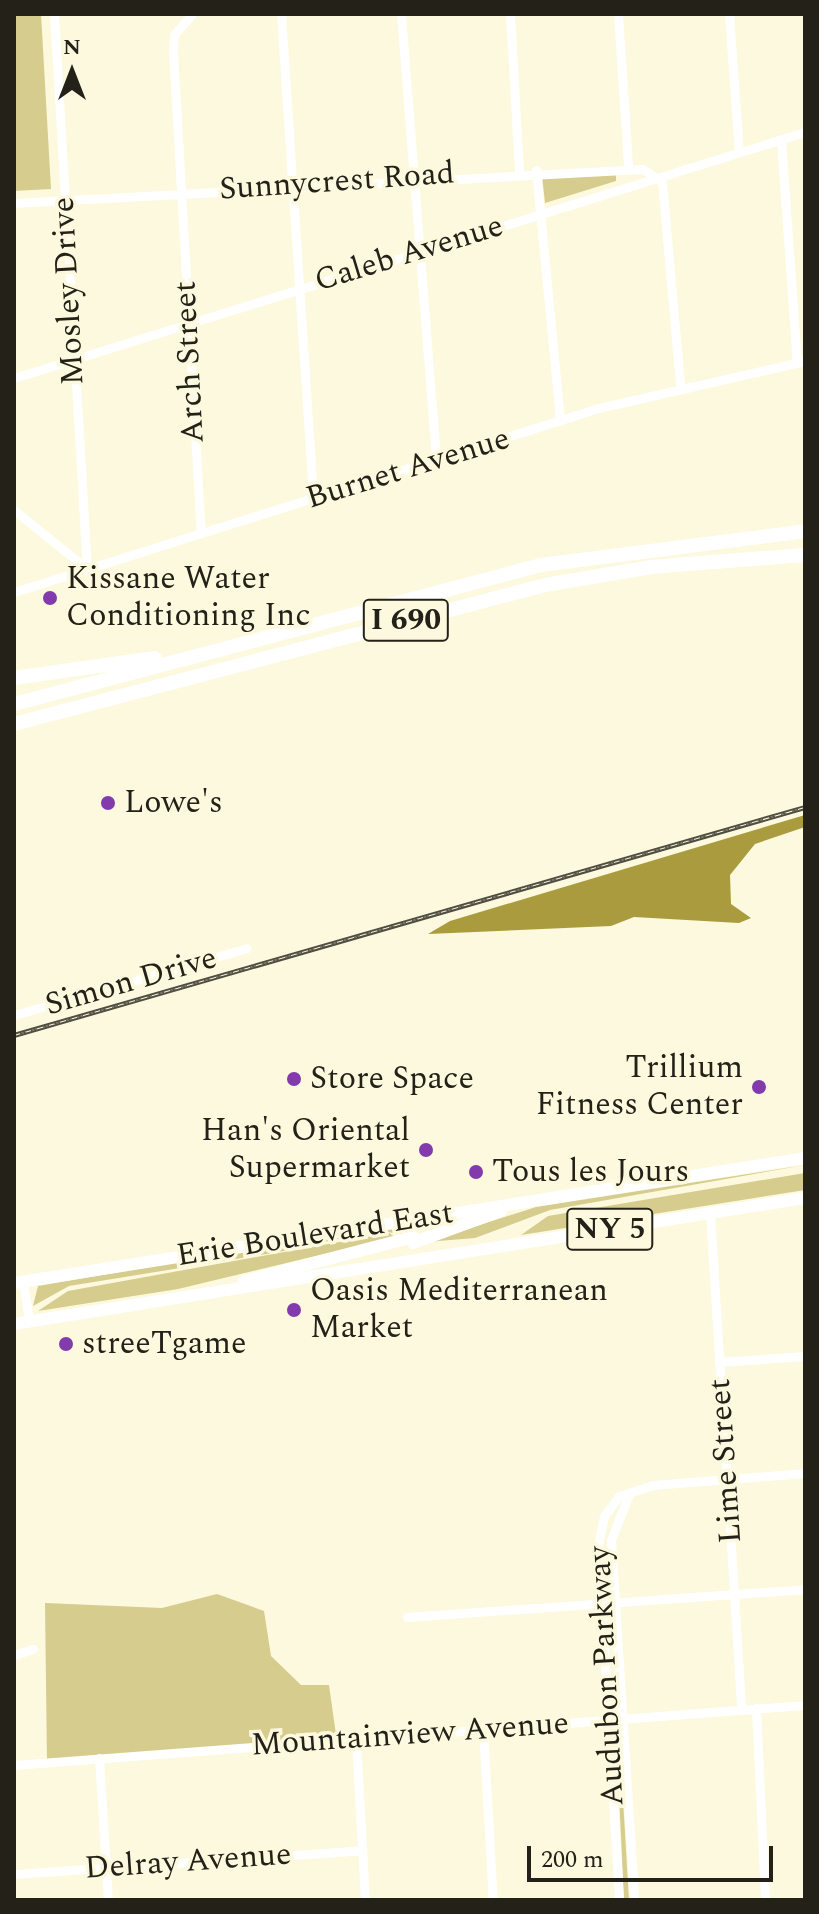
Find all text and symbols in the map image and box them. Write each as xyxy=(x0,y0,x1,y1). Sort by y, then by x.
text: N xyxy=(63,31,81,64)
north arrow xyxy=(32,32,112,112)
street label: Sunnycrest Road xyxy=(218,155,456,209)
street label: Mosley Drive xyxy=(45,196,93,386)
street label: Caleb Avenue xyxy=(310,207,508,301)
street label: Arch Street xyxy=(167,280,213,444)
street label: Burnet Avenue xyxy=(302,420,514,518)
place label: Kissane Water Conditioning Inc xyxy=(66,561,311,636)
marker: Kissane Water Conditioning Inc xyxy=(41,589,59,607)
road number: I 690 xyxy=(362,594,450,646)
place label: Lowe's xyxy=(124,784,223,822)
marker: Lowe's xyxy=(99,794,117,812)
street label: Simon Drive xyxy=(41,939,221,1025)
place label: Trillium Fitness Center xyxy=(536,1050,743,1125)
place label: Store Space xyxy=(310,1060,474,1098)
marker: Store Space xyxy=(285,1070,303,1088)
marker: Trillium Fitness Center xyxy=(750,1078,768,1096)
place label: Han's Oriental Supermarket xyxy=(201,1113,410,1188)
marker: Han's Oriental Supermarket xyxy=(417,1141,435,1159)
place label: Tous les Jours xyxy=(492,1153,689,1191)
marker: Tous les Jours xyxy=(467,1163,485,1181)
street label: Erie Boulevard East xyxy=(174,1194,456,1276)
road number: NY 5 xyxy=(566,1203,654,1255)
place label: Oasis Mediterranean Market xyxy=(310,1273,608,1348)
marker: Oasis Mediterranean Market xyxy=(285,1301,303,1319)
place label: streeTgame xyxy=(82,1325,247,1363)
marker: streeTgame xyxy=(57,1335,75,1353)
street label: Lime Street xyxy=(701,1377,751,1545)
street label: Audubon Parkway xyxy=(581,1545,633,1807)
street label: Mountainview Avenue xyxy=(250,1705,570,1765)
scale bar xyxy=(531,1830,777,1880)
street label: Delray Avenue xyxy=(83,1836,293,1888)
text: 200 m xyxy=(541,1842,604,1878)

